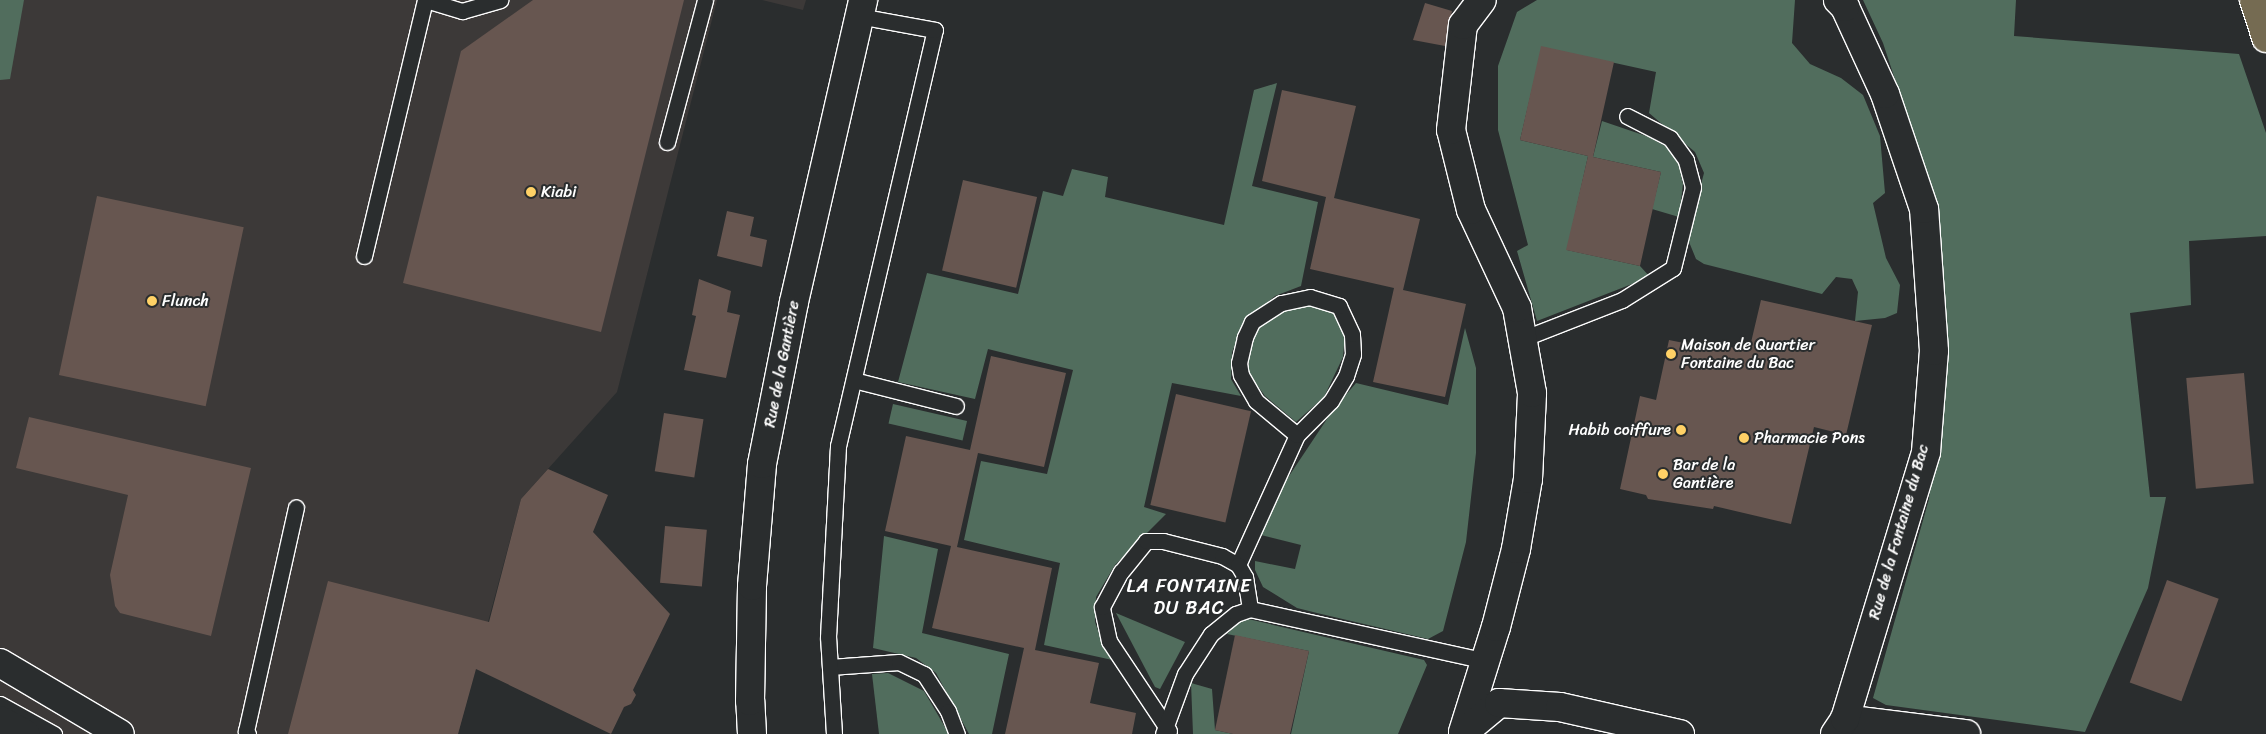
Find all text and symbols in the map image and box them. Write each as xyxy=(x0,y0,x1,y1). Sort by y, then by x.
place label: Kiabi xyxy=(541,182,576,202)
marker: Kiabi xyxy=(525,186,537,198)
place label: Flunch xyxy=(162,291,209,311)
marker: Flunch xyxy=(146,295,158,307)
street label: Rue de la Gantière xyxy=(760,299,804,429)
place label: Maison de Quartier Fontaine du Bac xyxy=(1681,335,1815,373)
marker: Maison de Quartier Fontaine du Bac xyxy=(1665,348,1677,360)
place label: Habib coiffure xyxy=(1568,420,1671,440)
marker: Habib coiffure xyxy=(1675,424,1687,436)
place label: Pharmacie Pons xyxy=(1754,428,1866,448)
marker: Pharmacie Pons xyxy=(1738,432,1750,444)
street label: Rue de la Fontaine du Bac xyxy=(1865,442,1933,622)
place label: Bar de la Gantière xyxy=(1673,455,1735,493)
marker: Bar de la Gantière xyxy=(1657,468,1669,480)
district label: LA FONTAINE DU BAC xyxy=(1126,575,1252,619)

